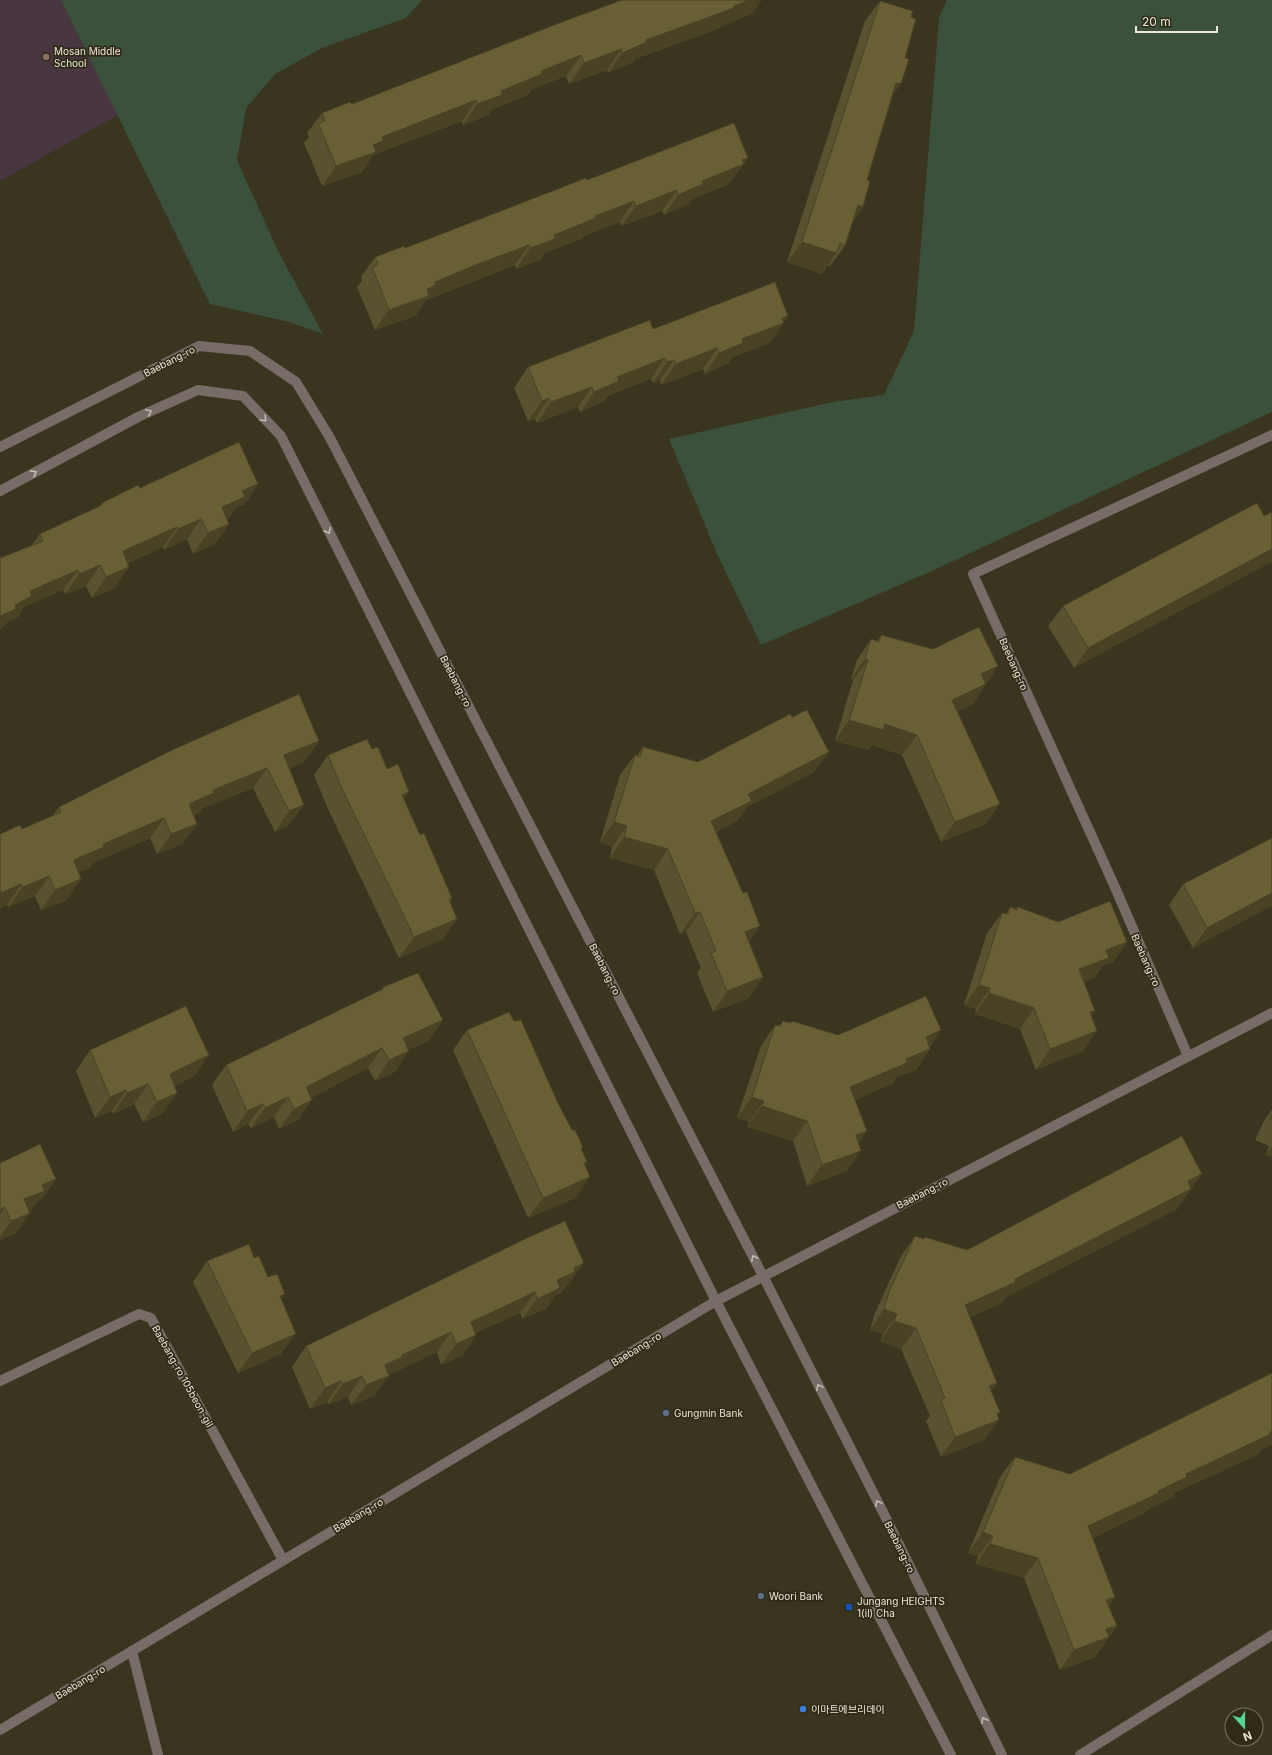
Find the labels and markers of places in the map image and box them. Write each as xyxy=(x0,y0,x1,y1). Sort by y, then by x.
place label: Mosan Middle School xyxy=(54,45,121,69)
marker: Mosan Middle School xyxy=(41,52,51,62)
place label: Gungmin Bank xyxy=(674,1407,743,1419)
marker: Gungmin Bank xyxy=(661,1408,671,1418)
place label: Woori Bank xyxy=(769,1590,824,1602)
marker: Woori Bank xyxy=(756,1591,766,1601)
place label: Jungang HEIGHTS 1(il) Cha xyxy=(857,1595,945,1619)
marker: Jungang HEIGHTS 1(il) Cha xyxy=(844,1602,854,1612)
place label: 이마트에브리데이 xyxy=(811,1703,885,1715)
marker: 이마트에브리데이 xyxy=(798,1704,808,1714)

